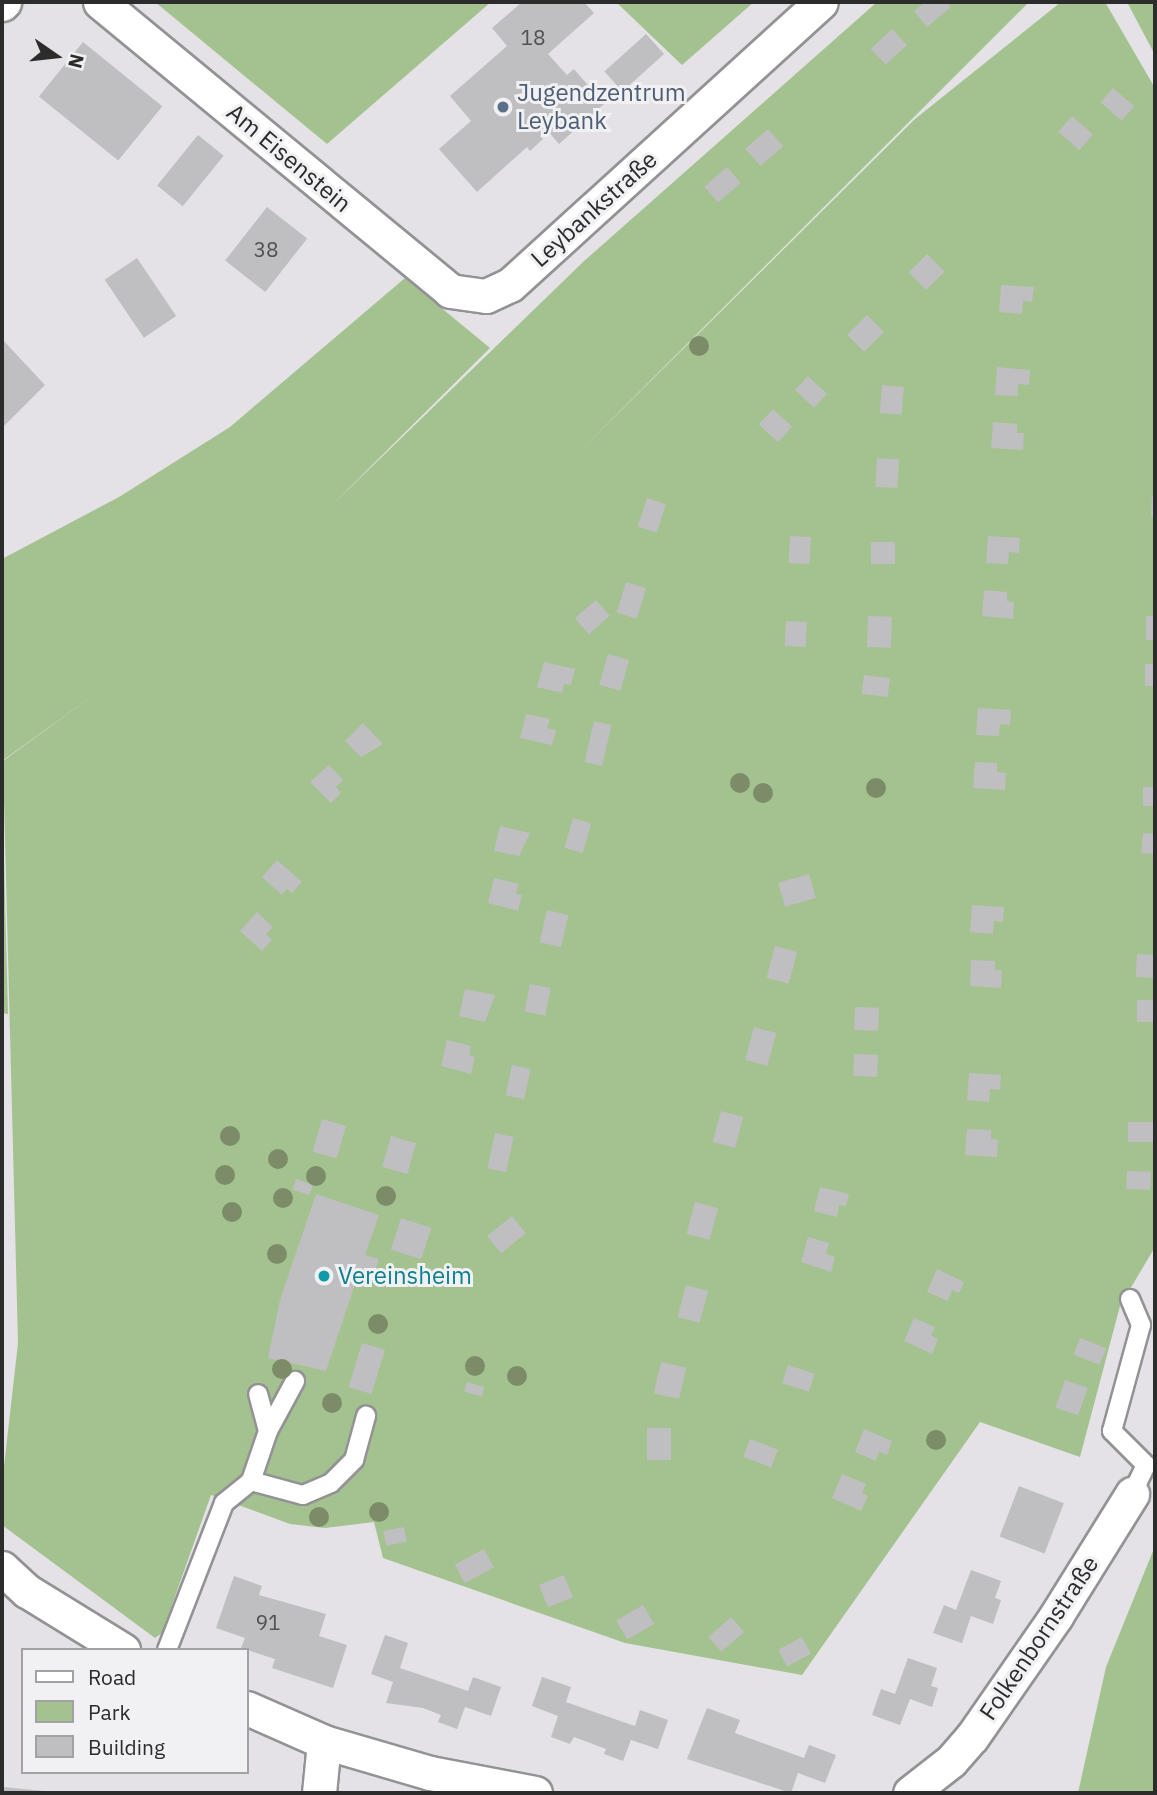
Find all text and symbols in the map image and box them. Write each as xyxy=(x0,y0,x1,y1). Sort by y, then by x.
north arrow xyxy=(21,21,91,91)
house number: 18 xyxy=(520,24,546,50)
text: N xyxy=(63,51,90,71)
place label: Jugendzentrum Leybank xyxy=(517,79,686,135)
street label: Am Eisenstein xyxy=(221,98,357,218)
marker: Jugendzentrum Leybank xyxy=(495,99,511,115)
street label: Leybankstraße xyxy=(525,145,663,273)
house number: 38 xyxy=(253,236,279,262)
place label: Vereinsheim xyxy=(338,1262,472,1290)
marker: Vereinsheim xyxy=(316,1268,332,1284)
street label: Folkenbornstraße xyxy=(973,1551,1105,1725)
house number: 91 xyxy=(255,1609,281,1635)
legend xyxy=(21,1648,248,1774)
text: Road xyxy=(88,1663,136,1691)
text: Park xyxy=(88,1698,131,1726)
text: Building xyxy=(88,1733,165,1761)

